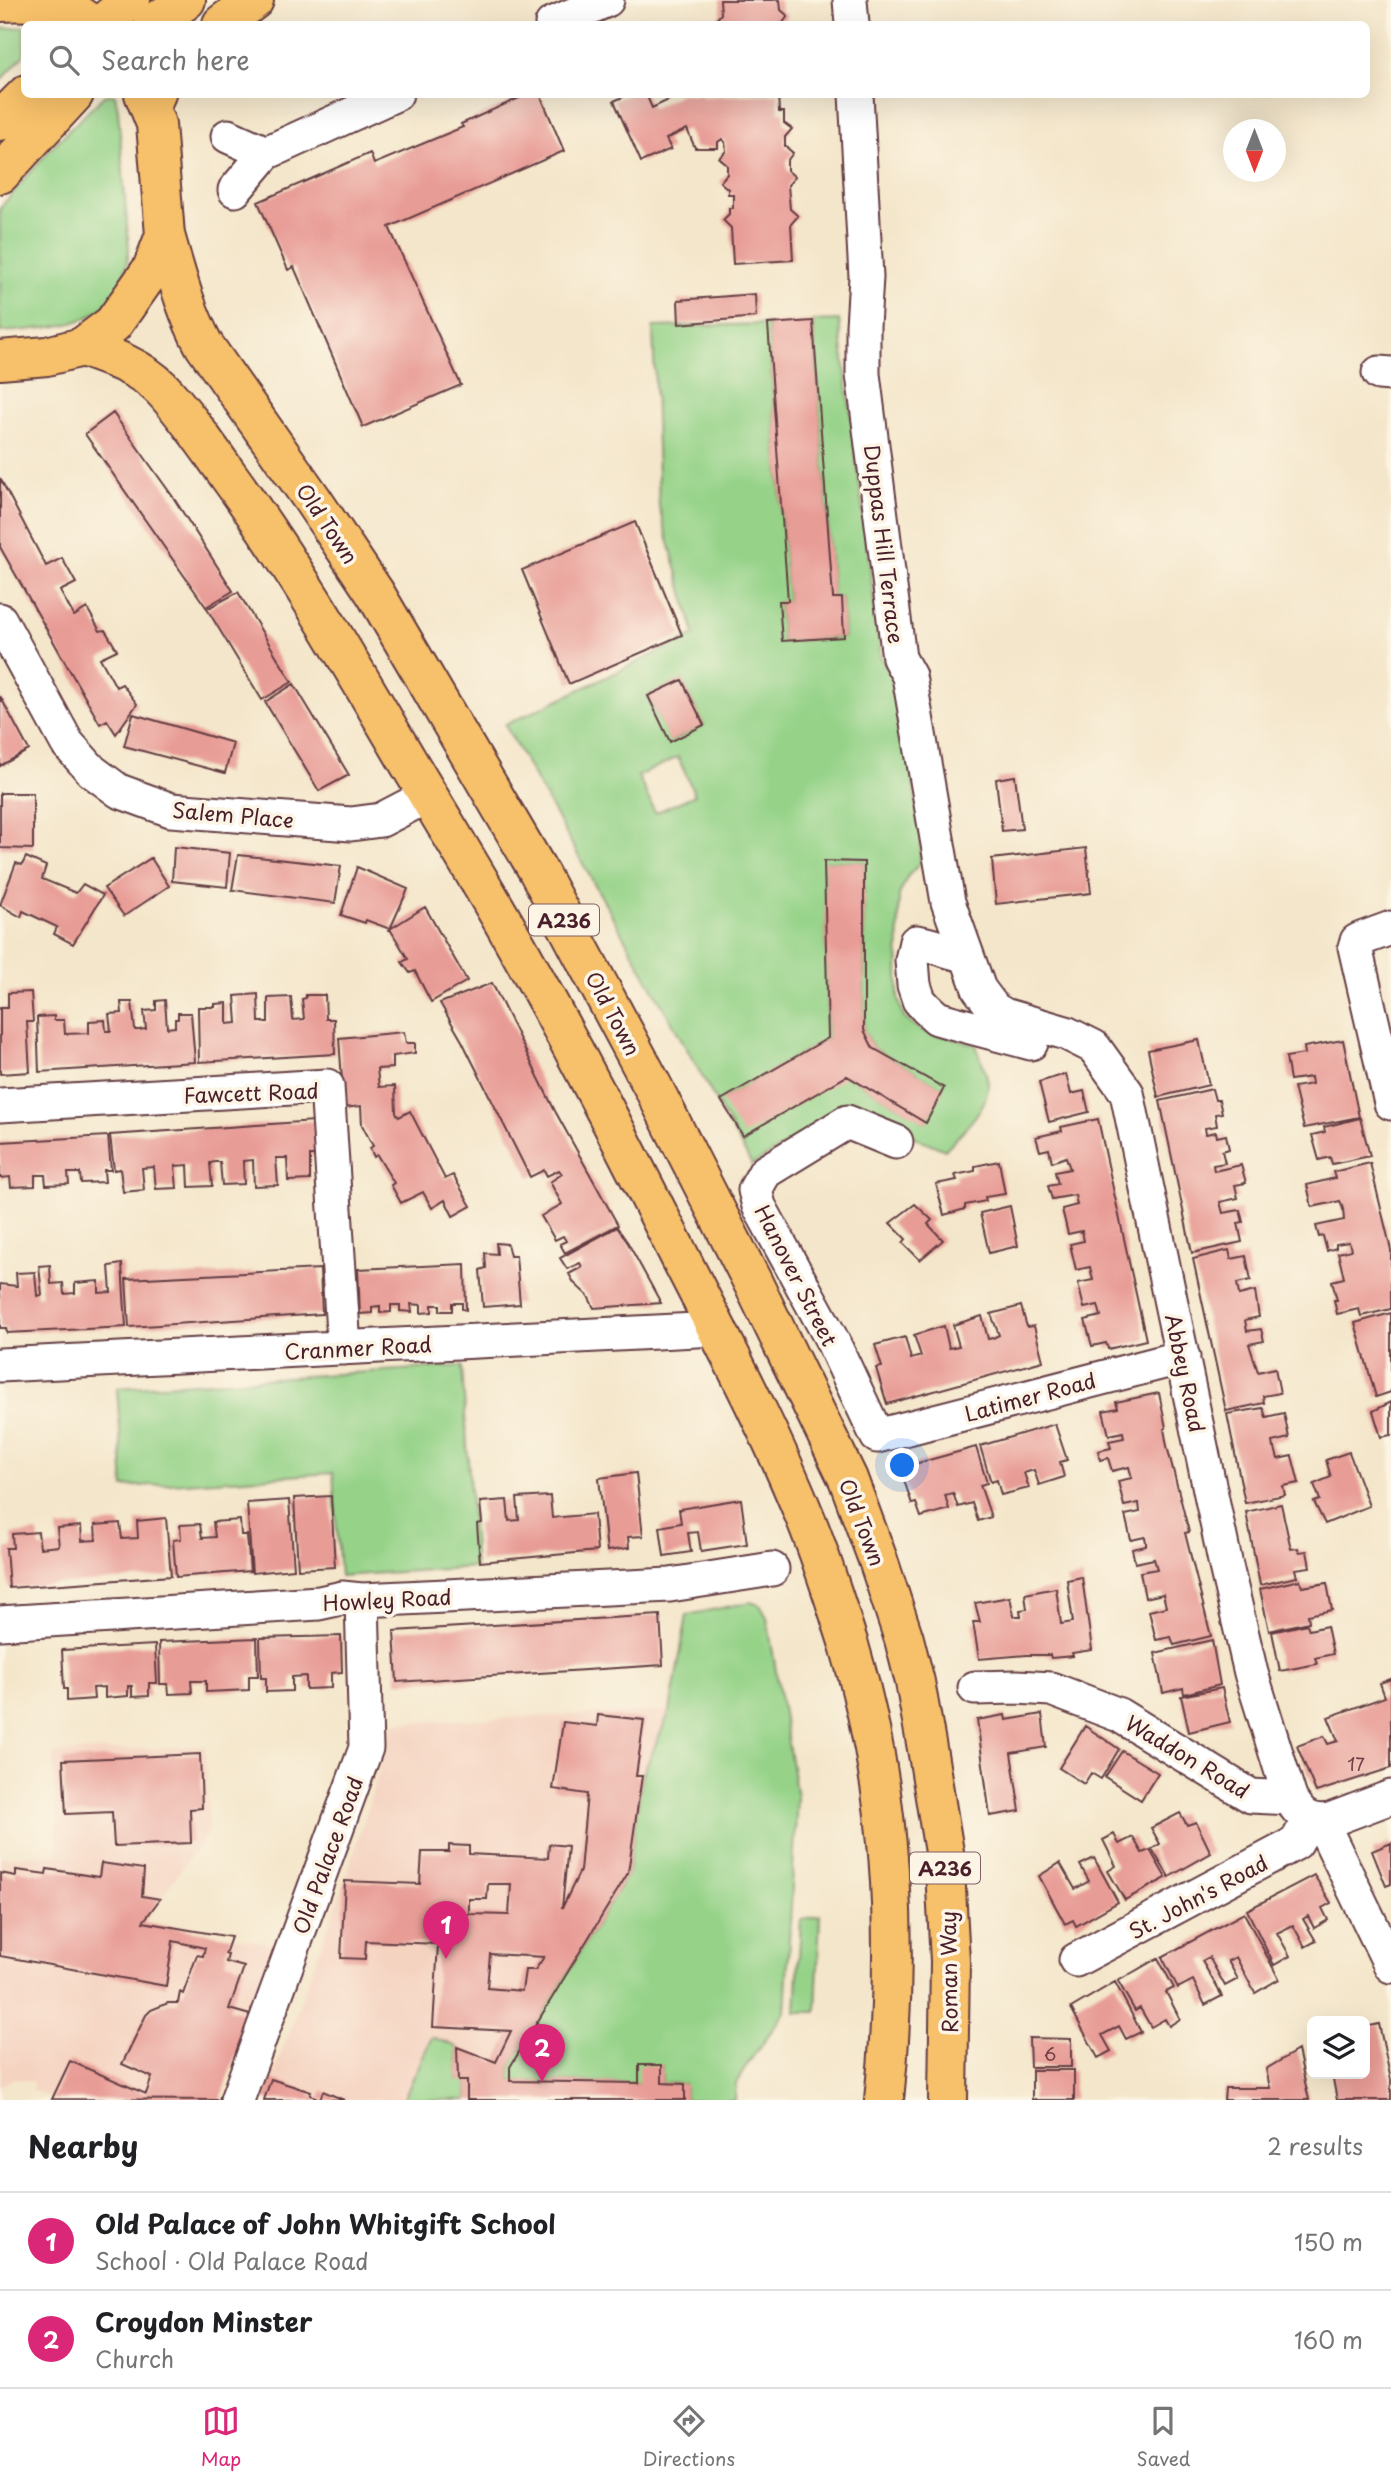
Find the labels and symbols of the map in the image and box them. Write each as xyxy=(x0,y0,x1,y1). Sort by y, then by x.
north arrow xyxy=(1223,119,1286,182)
street label: Duppas Hill Terrace xyxy=(857,443,913,645)
street label: Old Town xyxy=(289,476,367,570)
street label: Salem Place xyxy=(171,793,295,835)
road number: A236 xyxy=(529,904,599,936)
street label: Old Town xyxy=(578,965,650,1061)
street label: Fawcett Road xyxy=(183,1074,319,1110)
street label: Hanover Street xyxy=(748,1199,846,1351)
street label: Abbey Road xyxy=(1158,1311,1214,1435)
street label: Cranmer Road xyxy=(283,1327,433,1367)
street label: Latimer Road xyxy=(961,1363,1099,1429)
your location xyxy=(885,1448,919,1482)
street label: Old Town xyxy=(832,1474,894,1570)
street label: Howley Road xyxy=(322,1580,452,1618)
street label: Waddon Road xyxy=(1120,1706,1256,1806)
house number: 17 xyxy=(1347,1750,1365,1777)
street label: Old Palace Road xyxy=(284,1772,370,1938)
street label: St. John's Road xyxy=(1123,1846,1273,1946)
road number: A236 xyxy=(910,1852,980,1884)
pin: 1 xyxy=(423,1901,469,1959)
street label: Roman Way xyxy=(931,1911,965,2033)
pin: 2 xyxy=(519,2024,565,2082)
house number: 6 xyxy=(1044,2040,1056,2067)

